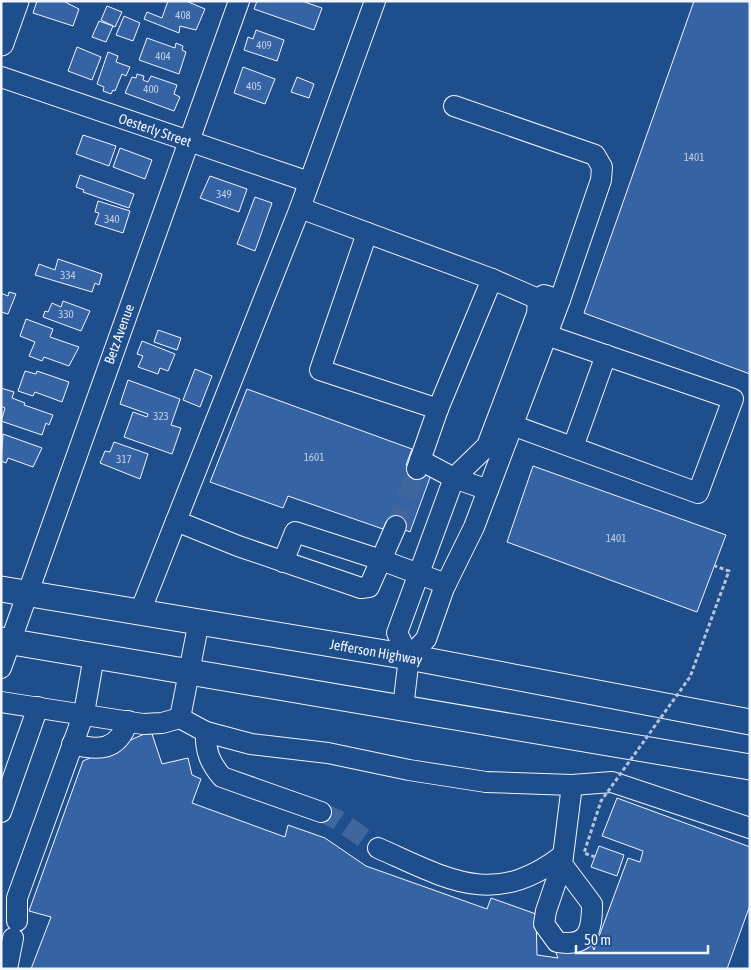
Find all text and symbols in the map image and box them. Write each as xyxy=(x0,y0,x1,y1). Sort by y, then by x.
house number: 408 xyxy=(175,9,191,21)
house number: 409 xyxy=(256,39,272,51)
house number: 404 xyxy=(155,50,171,62)
house number: 405 xyxy=(246,80,262,92)
house number: 400 xyxy=(143,83,159,95)
street label: Oesterly Street xyxy=(117,110,193,150)
house number: 1401 xyxy=(684,151,704,163)
house number: 349 xyxy=(216,188,232,200)
house number: 340 xyxy=(104,213,120,225)
house number: 334 xyxy=(60,269,76,281)
street label: Betz Avenue xyxy=(101,302,137,366)
house number: 330 xyxy=(58,308,74,320)
house number: 323 xyxy=(153,410,169,422)
house number: 1601 xyxy=(304,451,324,463)
house number: 317 xyxy=(116,453,132,465)
house number: 1401 xyxy=(606,532,626,544)
street label: Jefferson Highway xyxy=(328,636,424,668)
scale bar xyxy=(576,922,708,954)
text: 50 m xyxy=(584,931,611,948)

